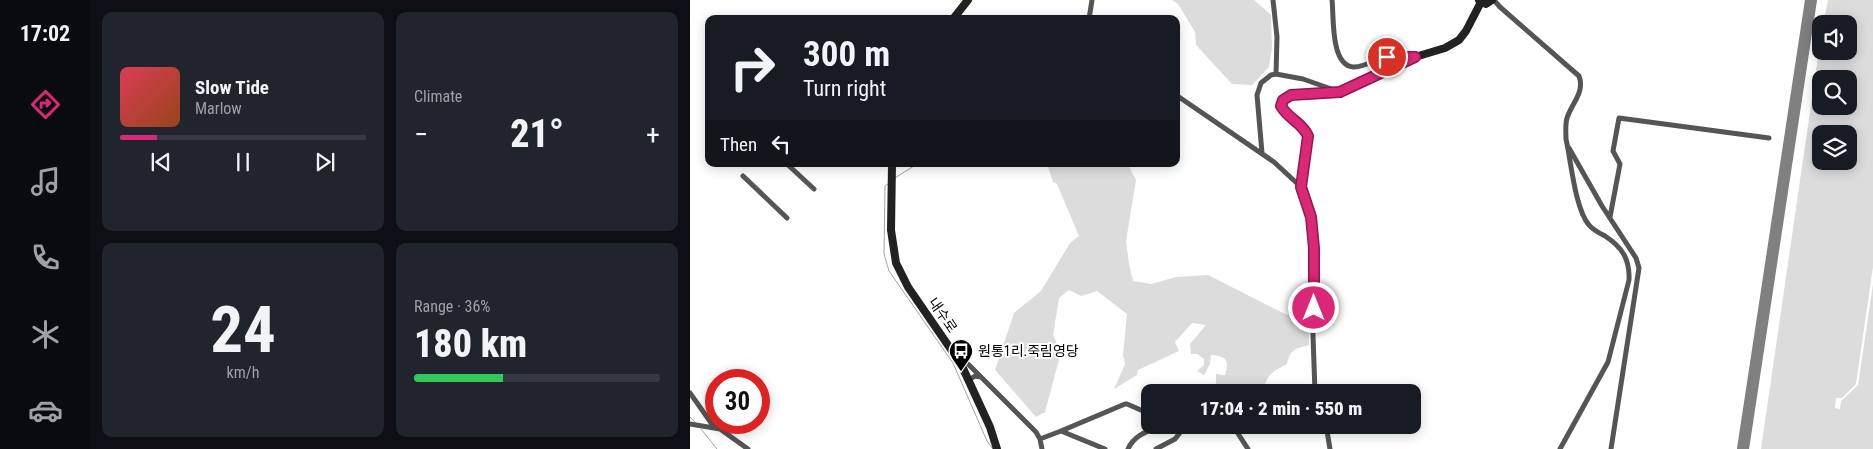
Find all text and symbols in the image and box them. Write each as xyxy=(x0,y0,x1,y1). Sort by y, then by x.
map controls xyxy=(1812,15,1857,170)
button: sound xyxy=(1812,15,1857,60)
text: 17:02 xyxy=(20,21,70,46)
text: 300 m xyxy=(803,34,890,75)
icon: right xyxy=(720,35,785,100)
pin xyxy=(1366,36,1408,78)
icon: arrive xyxy=(1373,43,1401,71)
button: search xyxy=(1812,70,1857,115)
text: Slow Tide xyxy=(195,76,269,99)
text: Turn right xyxy=(803,76,886,101)
icon: directions xyxy=(28,87,63,122)
text: Climate xyxy=(414,87,462,106)
text: Marlow xyxy=(195,99,242,118)
text: 21° xyxy=(510,112,564,156)
text: − xyxy=(414,118,428,151)
text: + xyxy=(646,118,660,151)
button: layers xyxy=(1812,125,1857,170)
icon: left xyxy=(767,130,795,158)
text: Then xyxy=(720,133,757,156)
icon: previous xyxy=(147,148,175,176)
icon: pause xyxy=(229,148,257,176)
icon: next xyxy=(311,148,339,176)
icon: music xyxy=(28,164,63,199)
icon: phone xyxy=(28,240,63,275)
position arrow xyxy=(1287,281,1339,333)
text: 24 xyxy=(210,292,276,368)
street label: 내수로 xyxy=(925,295,961,336)
text: Range · 36% xyxy=(414,297,490,316)
icon: climate xyxy=(28,317,63,352)
text: 180 km xyxy=(414,322,527,366)
bus stop icon: 원통1리.죽림영당 xyxy=(948,338,974,372)
place label: 원통1리.죽림영당 xyxy=(978,343,1079,359)
text: km/h xyxy=(227,363,259,382)
speed limit sign: 30 xyxy=(705,369,770,434)
icon: car xyxy=(28,393,63,428)
text: 17:04 · 2 min · 550 m xyxy=(1200,397,1362,420)

